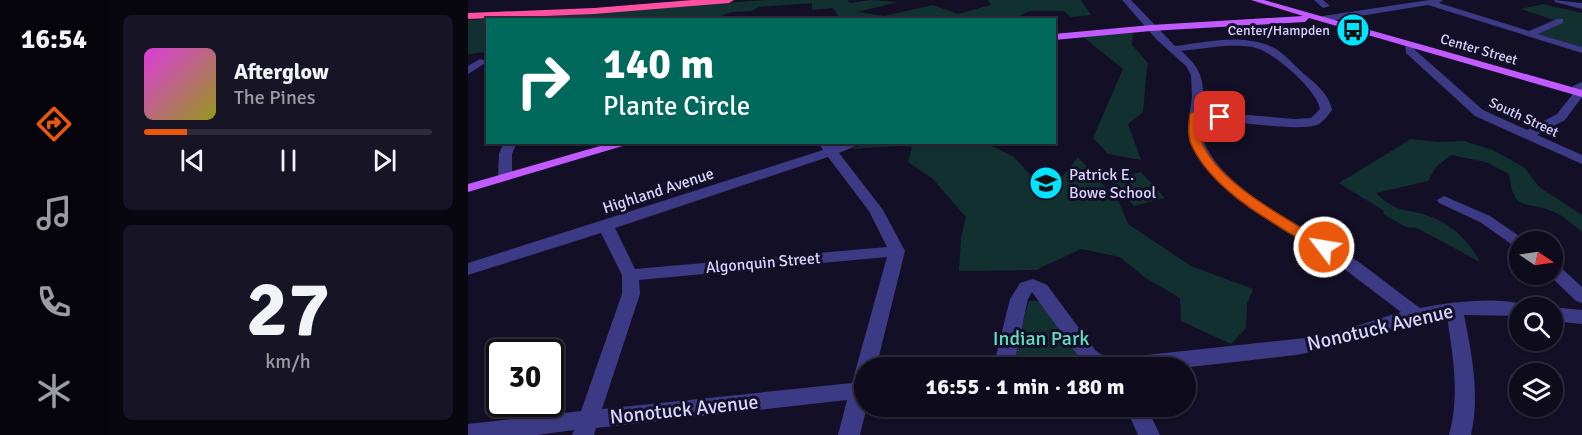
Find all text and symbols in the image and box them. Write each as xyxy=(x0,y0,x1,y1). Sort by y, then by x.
bus stop icon: Center/Hampden xyxy=(1335,12,1371,48)
place label: Center/Hampden xyxy=(1228,22,1330,39)
text: 16:54 xyxy=(21,23,87,56)
street label: Center Street xyxy=(1438,30,1520,69)
text: 140 m xyxy=(603,39,714,90)
icon: right xyxy=(504,42,582,120)
text: Afterglow xyxy=(234,58,329,85)
text: The Pines xyxy=(234,85,316,110)
text: Plante Circle xyxy=(603,90,750,123)
pin xyxy=(1194,91,1245,142)
street label: South Street xyxy=(1486,94,1561,141)
icon: arrive xyxy=(1203,100,1236,133)
icon: directions xyxy=(33,103,75,145)
icon: previous xyxy=(176,144,209,177)
icon: pause xyxy=(272,144,305,177)
icon: next xyxy=(368,144,401,177)
street label: Highland Avenue xyxy=(600,164,717,218)
school or university icon: Patrick E. Bowe School xyxy=(1028,165,1064,201)
place label: Patrick E. Bowe School xyxy=(1069,165,1156,203)
icon: music xyxy=(33,192,75,234)
position arrow xyxy=(1292,215,1356,279)
north arrow xyxy=(1509,231,1563,285)
map controls xyxy=(1509,231,1563,417)
street label: Algonquin Street xyxy=(705,248,822,278)
text: 27 xyxy=(246,262,330,358)
icon: phone xyxy=(33,281,75,323)
button: search xyxy=(1509,297,1563,351)
street label: Nonotuck Avenue xyxy=(1304,298,1456,356)
park label: Indian Park xyxy=(993,326,1089,351)
speed limit sign: 30 xyxy=(486,339,564,417)
text: km/h xyxy=(265,349,311,374)
button: layers xyxy=(1509,363,1563,417)
icon: climate xyxy=(33,370,75,412)
text: 16:55 · 1 min · 180 m xyxy=(925,373,1125,400)
street label: Nonotuck Avenue xyxy=(608,389,760,430)

